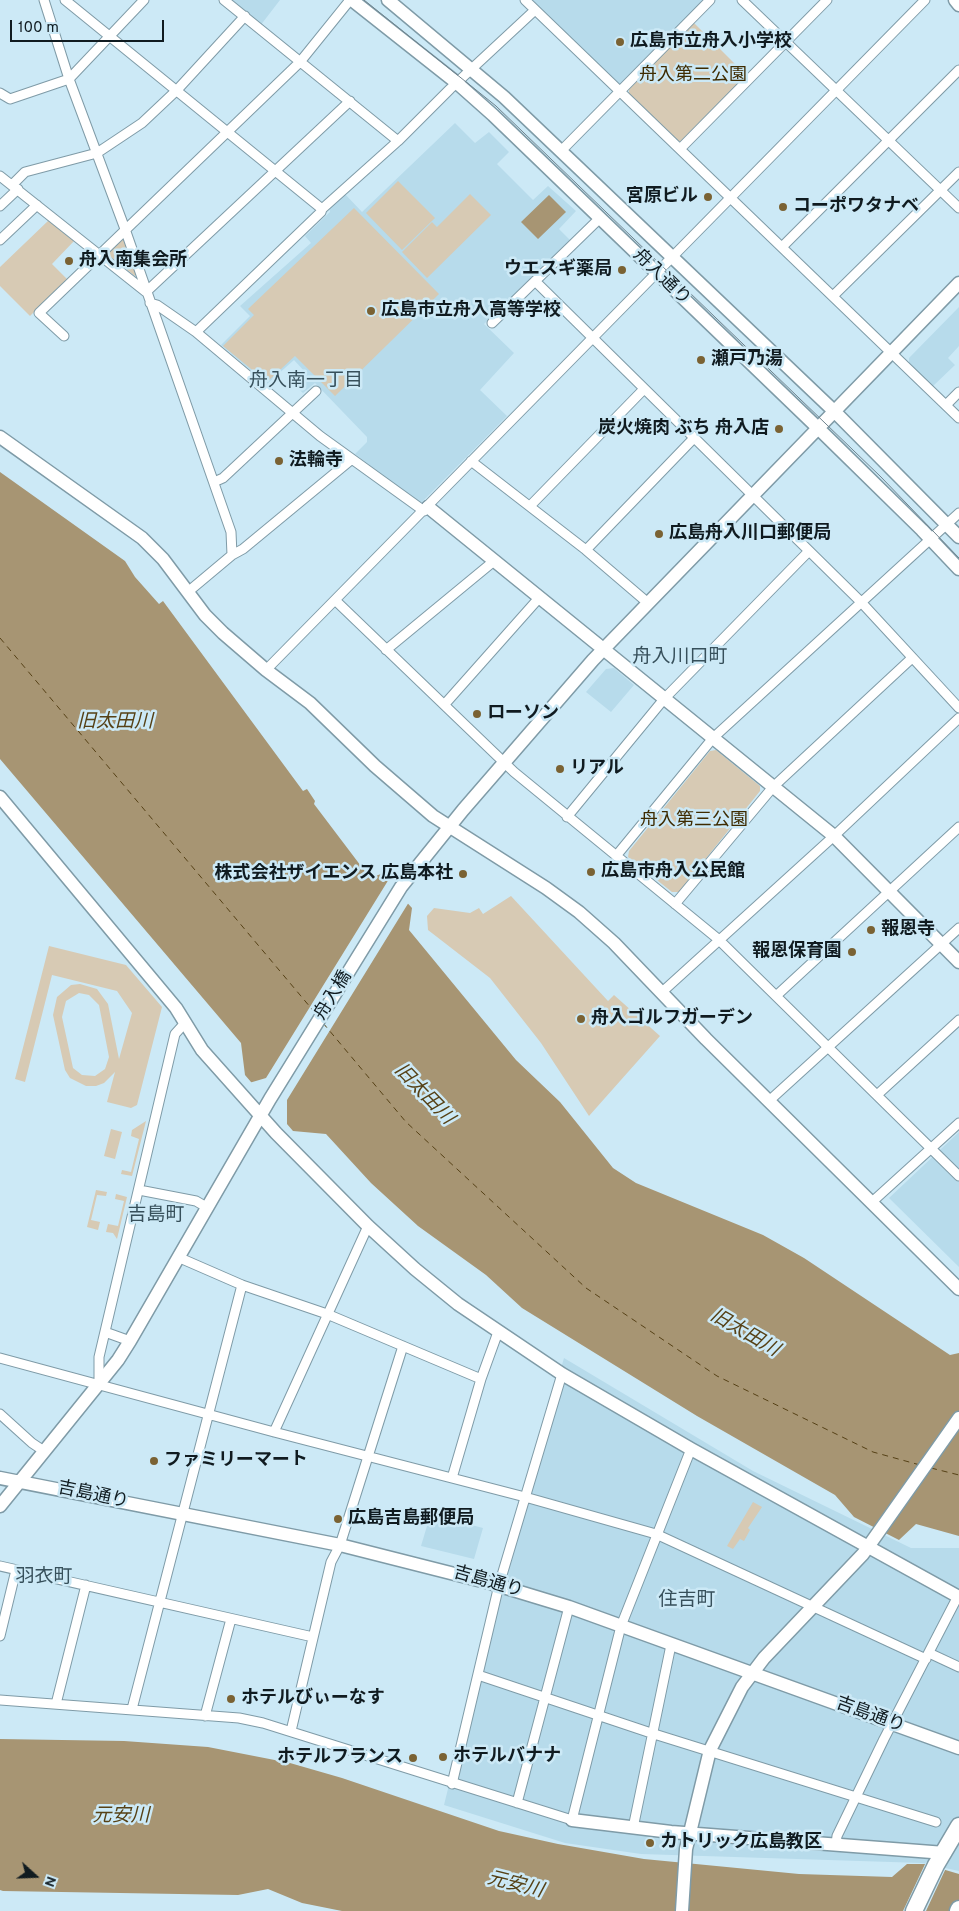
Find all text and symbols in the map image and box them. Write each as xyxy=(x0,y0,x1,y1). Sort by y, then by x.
scale bar xyxy=(12,10,166,42)
text: 100 m xyxy=(18,19,59,38)
place label: 広島市立舟入小学校 xyxy=(630,31,792,53)
marker: 広島市立舟入小学校 xyxy=(614,36,626,48)
park label: 舟入第二公園 xyxy=(639,65,747,87)
place label: 宮原ビル xyxy=(626,186,698,208)
marker: 宮原ビル xyxy=(702,191,714,203)
place label: コーポワタナベ xyxy=(793,196,919,218)
marker: コーポワタナベ xyxy=(777,201,789,213)
street label: 舟入通り xyxy=(628,245,694,311)
place label: 舟入南集会所 xyxy=(79,250,187,272)
marker: 舟入南集会所 xyxy=(63,255,75,267)
place label: ウエスギ薬局 xyxy=(504,259,612,281)
marker: ウエスギ薬局 xyxy=(616,264,628,276)
place label: 広島市立舟入高等学校 xyxy=(381,300,561,322)
marker: 広島市立舟入高等学校 xyxy=(365,305,377,317)
place label: 瀬戸乃湯 xyxy=(711,349,783,371)
marker: 瀬戸乃湯 xyxy=(695,354,707,366)
district label: 舟入南一丁目 xyxy=(249,371,363,393)
place label: 炭火焼肉 ぶち 舟入店 xyxy=(598,418,769,440)
marker: 炭火焼肉 ぶち 舟入店 xyxy=(773,423,785,435)
place label: 法輪寺 xyxy=(289,450,343,472)
marker: 法輪寺 xyxy=(273,455,285,467)
place label: 広島舟入川口郵便局 xyxy=(669,523,831,545)
marker: 広島舟入川口郵便局 xyxy=(653,528,665,540)
district label: 舟入川口町 xyxy=(633,647,727,669)
place label: ローソン xyxy=(487,703,559,725)
marker: ローソン xyxy=(471,708,483,720)
water label: 旧太田川 xyxy=(77,712,153,734)
place label: リアル xyxy=(570,758,624,780)
marker: リアル xyxy=(554,763,566,775)
park label: 舟入第三公園 xyxy=(640,810,748,832)
place label: 広島市舟入公民館 xyxy=(601,861,745,883)
place label: 株式会社ザイエンス 広島本社 xyxy=(215,863,453,885)
marker: 広島市舟入公民館 xyxy=(585,866,597,878)
marker: 株式会社ザイエンス 広島本社 xyxy=(457,868,469,880)
place label: 報恩寺 xyxy=(881,919,935,941)
marker: 報恩寺 xyxy=(865,924,877,936)
place label: 報恩保育園 xyxy=(752,941,842,963)
marker: 報恩保育園 xyxy=(846,946,858,958)
street label: 舟入橋 xyxy=(311,967,357,1025)
place label: 舟入ゴルフガーデン xyxy=(591,1008,753,1030)
marker: 舟入ゴルフガーデン xyxy=(575,1013,587,1025)
water label: 旧太田川 xyxy=(388,1060,458,1130)
district label: 吉島町 xyxy=(128,1205,184,1227)
water label: 旧太田川 xyxy=(705,1305,783,1363)
place label: ファミリーマート xyxy=(164,1450,308,1472)
marker: ファミリーマート xyxy=(148,1455,160,1467)
street label: 吉島通り xyxy=(56,1478,130,1514)
place label: 広島吉島郵便局 xyxy=(348,1508,474,1530)
marker: 広島吉島郵便局 xyxy=(332,1513,344,1525)
street label: 吉島通り xyxy=(450,1563,526,1603)
district label: 羽衣町 xyxy=(16,1567,72,1589)
district label: 住吉町 xyxy=(659,1590,715,1612)
place label: ホテルびぃーなす xyxy=(241,1688,385,1710)
marker: ホテルびぃーなす xyxy=(225,1693,237,1705)
street label: 吉島通り xyxy=(832,1694,908,1738)
place label: ホテルバナナ xyxy=(453,1746,561,1768)
place label: ホテルフランス xyxy=(277,1747,403,1769)
marker: ホテルバナナ xyxy=(437,1751,449,1763)
marker: ホテルフランス xyxy=(407,1752,419,1764)
water label: 元安川 xyxy=(93,1806,149,1828)
place label: カトリック広島教区 xyxy=(660,1832,822,1854)
marker: カトリック広島教区 xyxy=(644,1837,656,1849)
north arrow xyxy=(10,1851,60,1901)
water label: 元安川 xyxy=(485,1868,545,1904)
text: N xyxy=(40,1874,59,1889)

